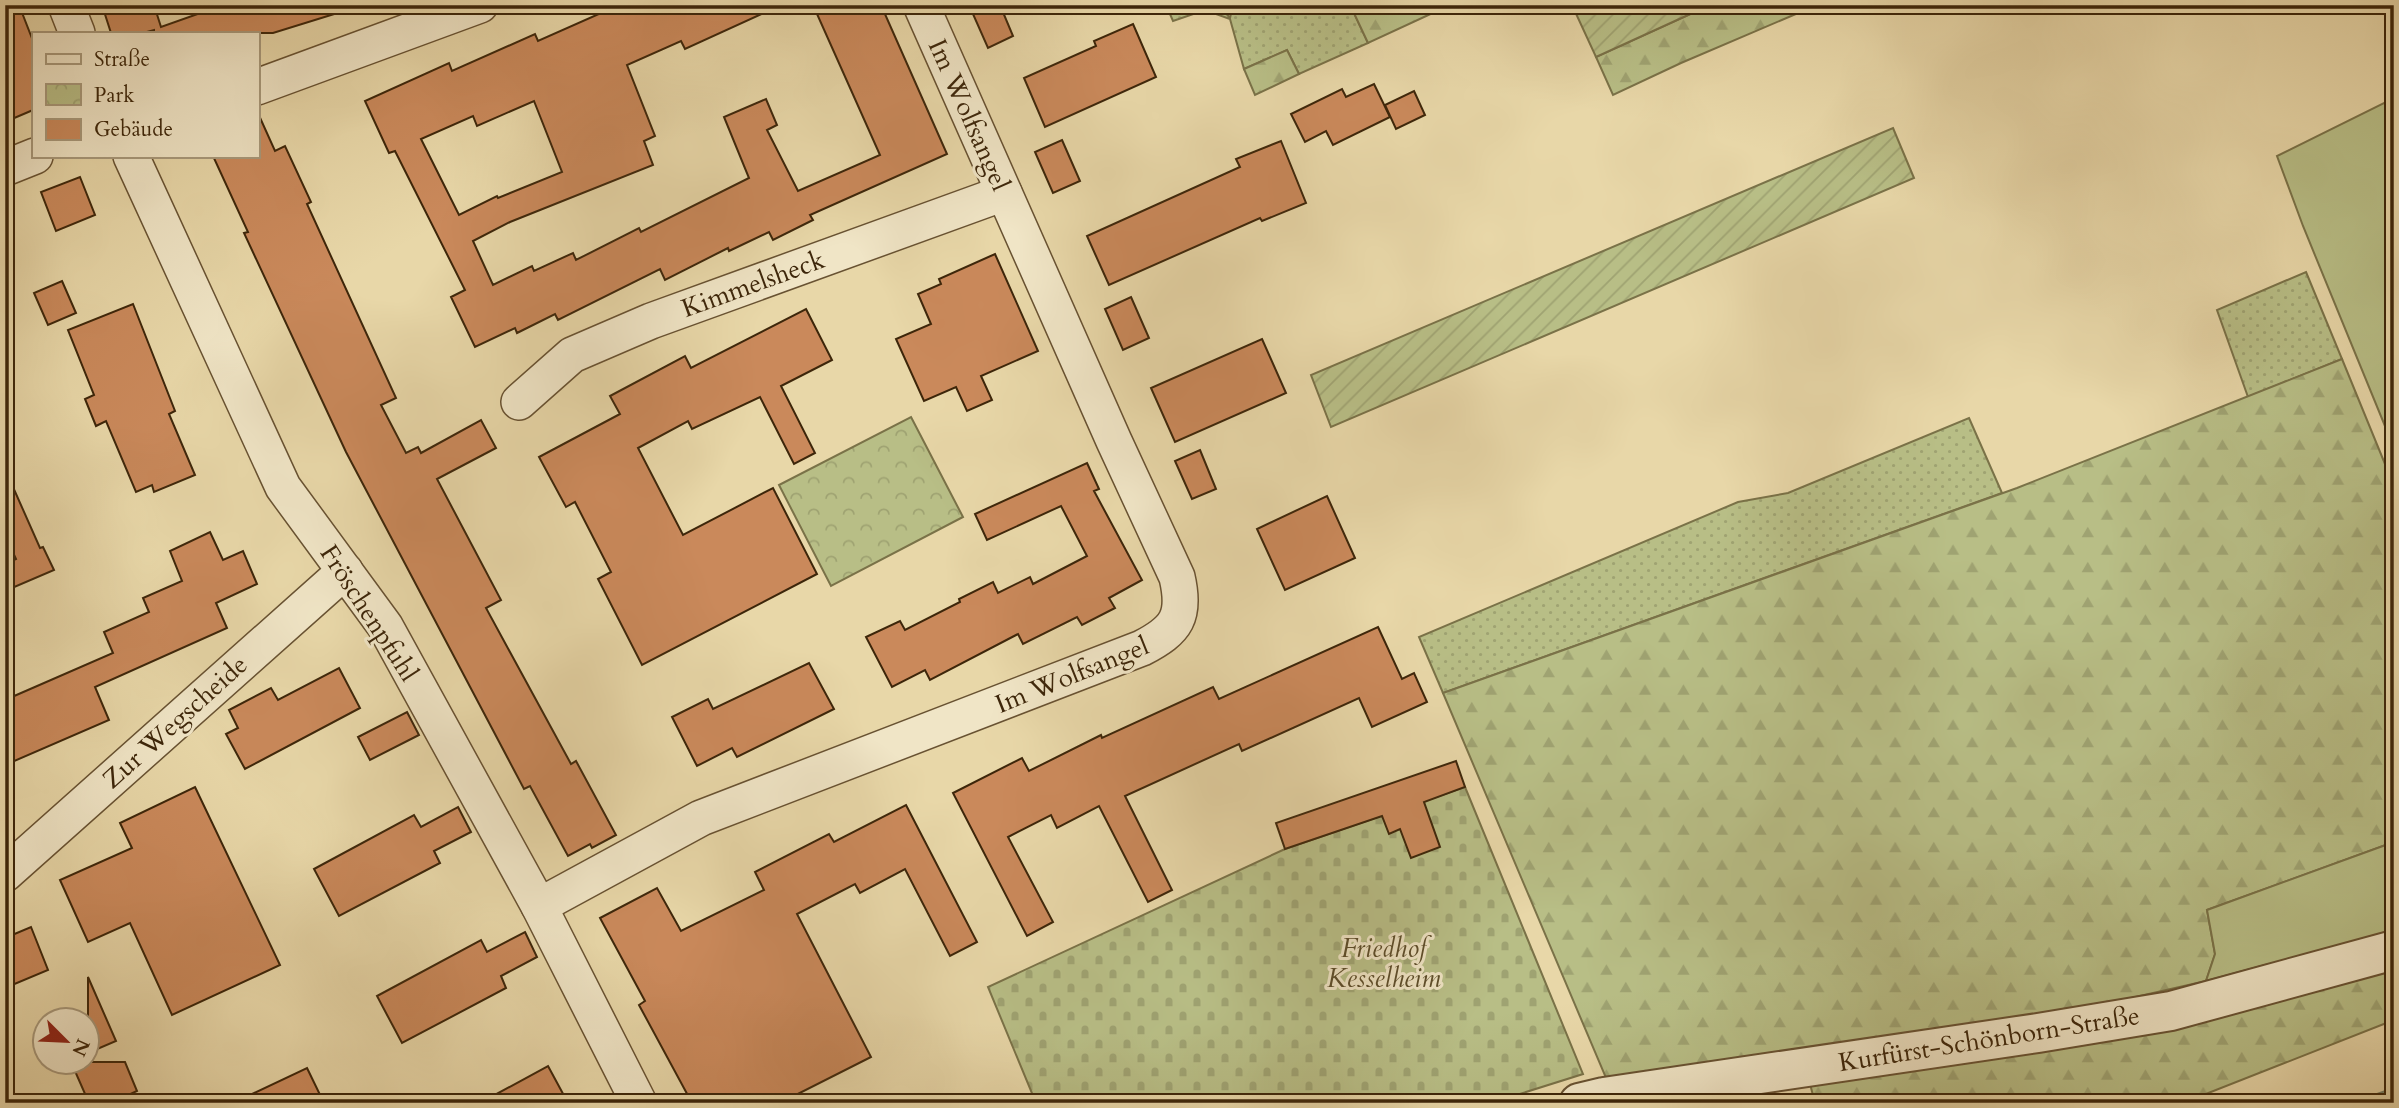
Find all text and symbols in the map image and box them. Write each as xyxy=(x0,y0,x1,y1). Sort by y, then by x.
legend xyxy=(32,32,259,158)
street label: Im Wolfsangel xyxy=(920,33,1018,197)
text: Straße xyxy=(94,45,150,74)
text: Park xyxy=(94,81,135,110)
text: Gebäude xyxy=(94,115,173,144)
street label: Kimmelsheck xyxy=(677,242,829,326)
street label: Fröschenpfuhl xyxy=(312,538,427,689)
street label: Im Wolfsangel xyxy=(990,628,1154,722)
street label: Zur Wegscheide xyxy=(95,647,255,797)
park label: Friedhof Kesselheim xyxy=(1327,931,1441,996)
street label: Kurfürst-Schönborn-Straße xyxy=(1836,998,2142,1080)
north arrow xyxy=(32,1006,102,1076)
text: N xyxy=(65,1035,96,1061)

